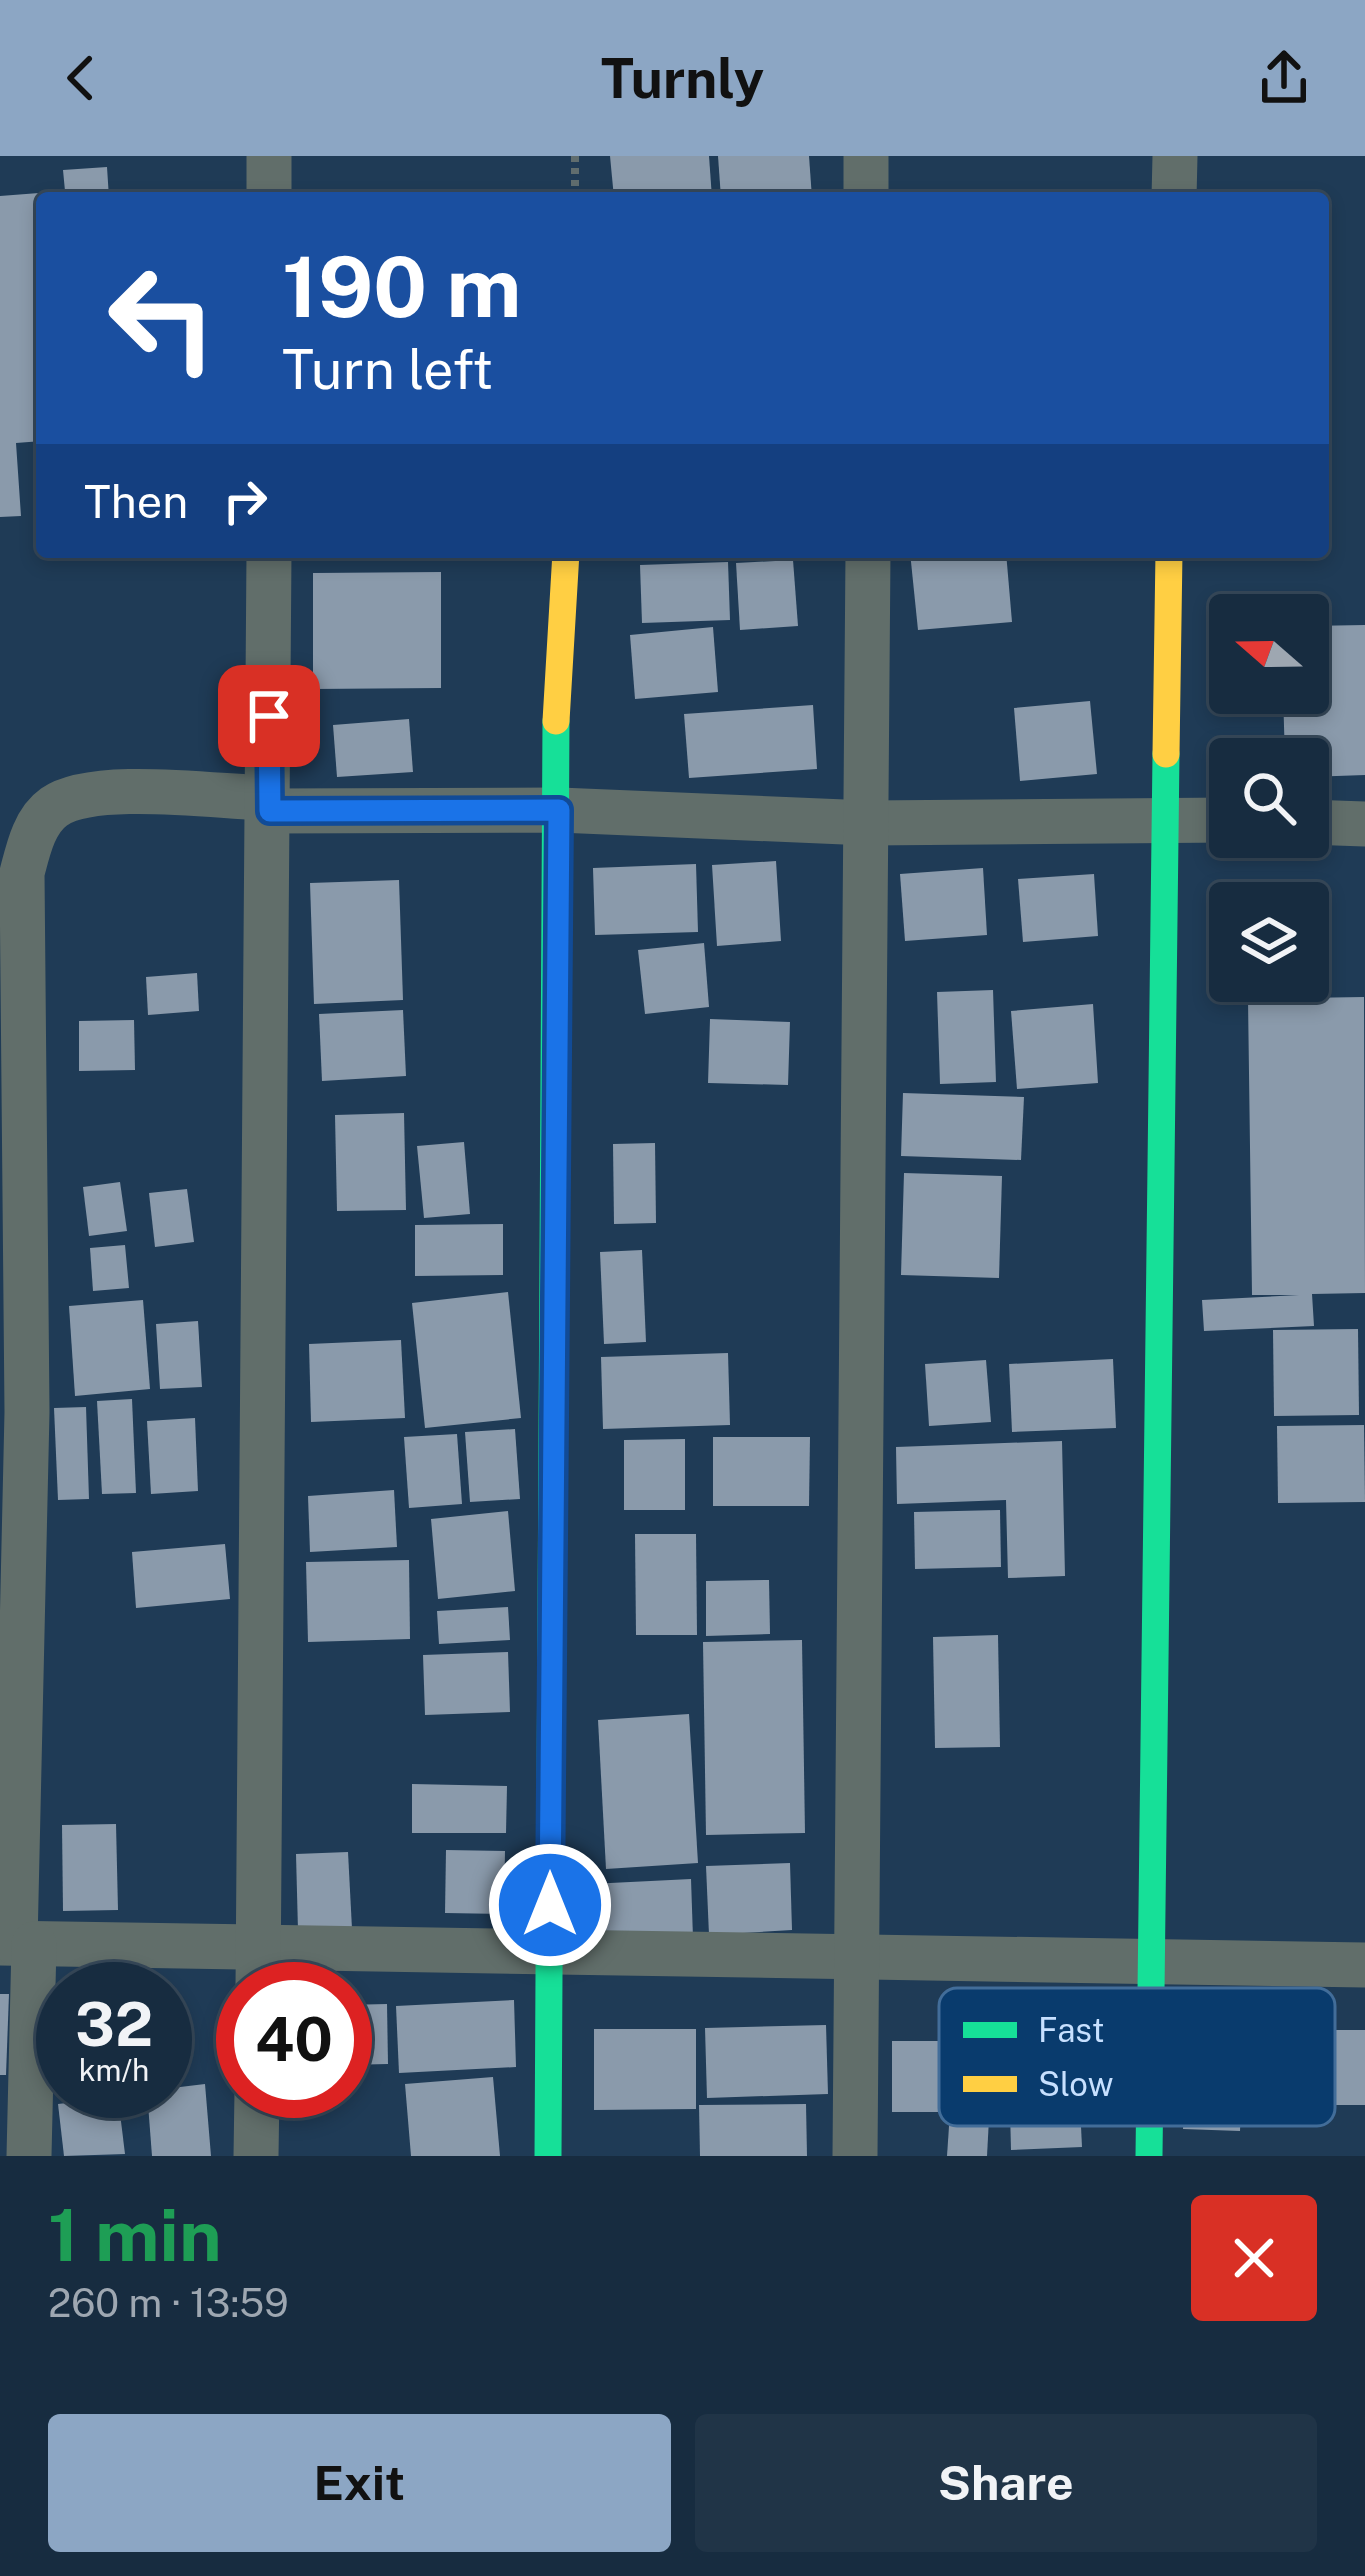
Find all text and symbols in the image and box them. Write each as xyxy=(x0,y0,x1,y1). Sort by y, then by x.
icon: back xyxy=(48,45,114,111)
icon: share xyxy=(1251,45,1317,111)
text: Turnly xyxy=(601,47,764,110)
text: 190 m xyxy=(282,237,521,336)
icon: left xyxy=(84,240,240,396)
text: Turn left xyxy=(282,338,493,401)
icon: right xyxy=(212,468,278,534)
text: Then xyxy=(84,475,188,528)
north arrow xyxy=(1209,594,1329,714)
map controls xyxy=(1209,594,1329,1002)
pin xyxy=(218,665,320,767)
icon: arrive xyxy=(236,683,302,749)
button: search xyxy=(1209,738,1329,858)
button: layers xyxy=(1209,882,1329,1002)
position arrow xyxy=(487,1842,613,1968)
speed limit sign: 40 xyxy=(216,1962,372,2118)
legend xyxy=(939,1988,1335,2126)
text: 32 xyxy=(75,1989,153,2060)
text: Fast xyxy=(1038,2011,1105,2049)
text: km/h xyxy=(79,2052,149,2088)
text: Slow xyxy=(1038,2065,1113,2103)
text: 1 min xyxy=(48,2193,222,2277)
button: close xyxy=(1191,2195,1317,2321)
text: 260 m · 13:59 xyxy=(48,2280,289,2326)
button: Exit xyxy=(48,2414,671,2552)
button: Share xyxy=(695,2414,1317,2552)

